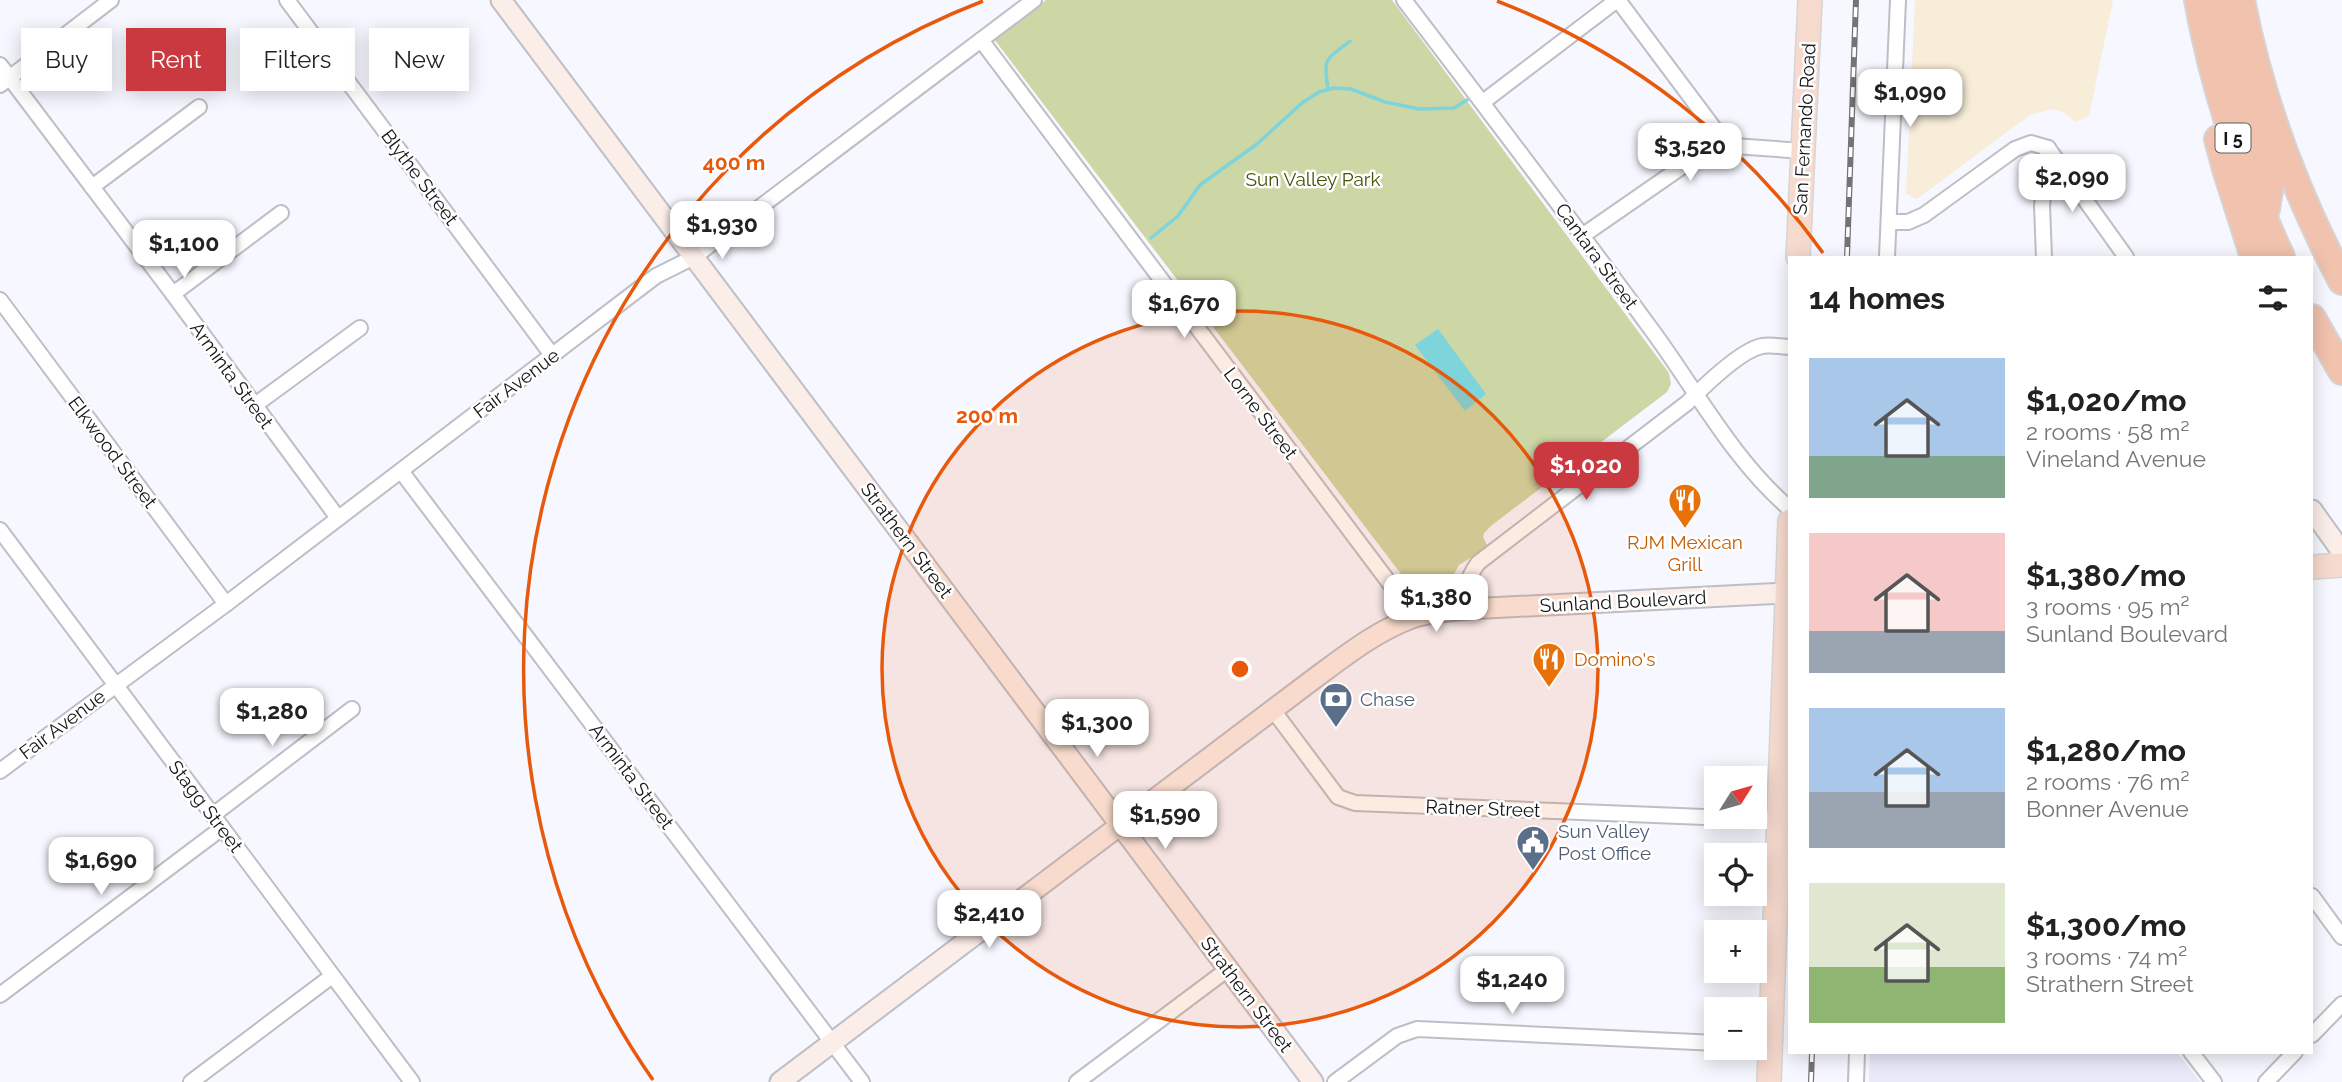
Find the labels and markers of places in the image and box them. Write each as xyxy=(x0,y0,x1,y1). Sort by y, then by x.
pin: $1,090 xyxy=(1853,69,1967,129)
pin: $3,520 xyxy=(1633,124,1747,183)
pin: $2,090 xyxy=(2015,154,2129,214)
pin: $1,930 xyxy=(665,202,779,261)
pin: $1,100 xyxy=(127,220,241,280)
pin: $1,670 xyxy=(1127,280,1241,340)
pin: $1,020 xyxy=(1529,442,1643,502)
restaurant icon: RJM Mexican Grill xyxy=(1666,481,1704,530)
place label: RJM Mexican Grill xyxy=(1627,531,1743,575)
pin: $1,380 xyxy=(1379,574,1493,634)
restaurant icon: Domino's xyxy=(1530,640,1568,689)
place label: Domino's xyxy=(1574,648,1655,670)
centre of rings xyxy=(1228,657,1252,681)
bank icon: Chase xyxy=(1317,680,1355,729)
pin: $1,280 xyxy=(215,688,329,748)
place label: Chase xyxy=(1360,688,1415,710)
pin: $1,300 xyxy=(1040,700,1154,759)
pin: $1,590 xyxy=(1108,792,1222,851)
place label: Sun Valley Post Office xyxy=(1558,820,1651,864)
public building icon: Sun Valley Post Office xyxy=(1514,823,1552,872)
pin: $1,690 xyxy=(44,838,158,897)
pin: $2,410 xyxy=(932,890,1046,950)
pin: $1,240 xyxy=(1455,956,1569,1016)

